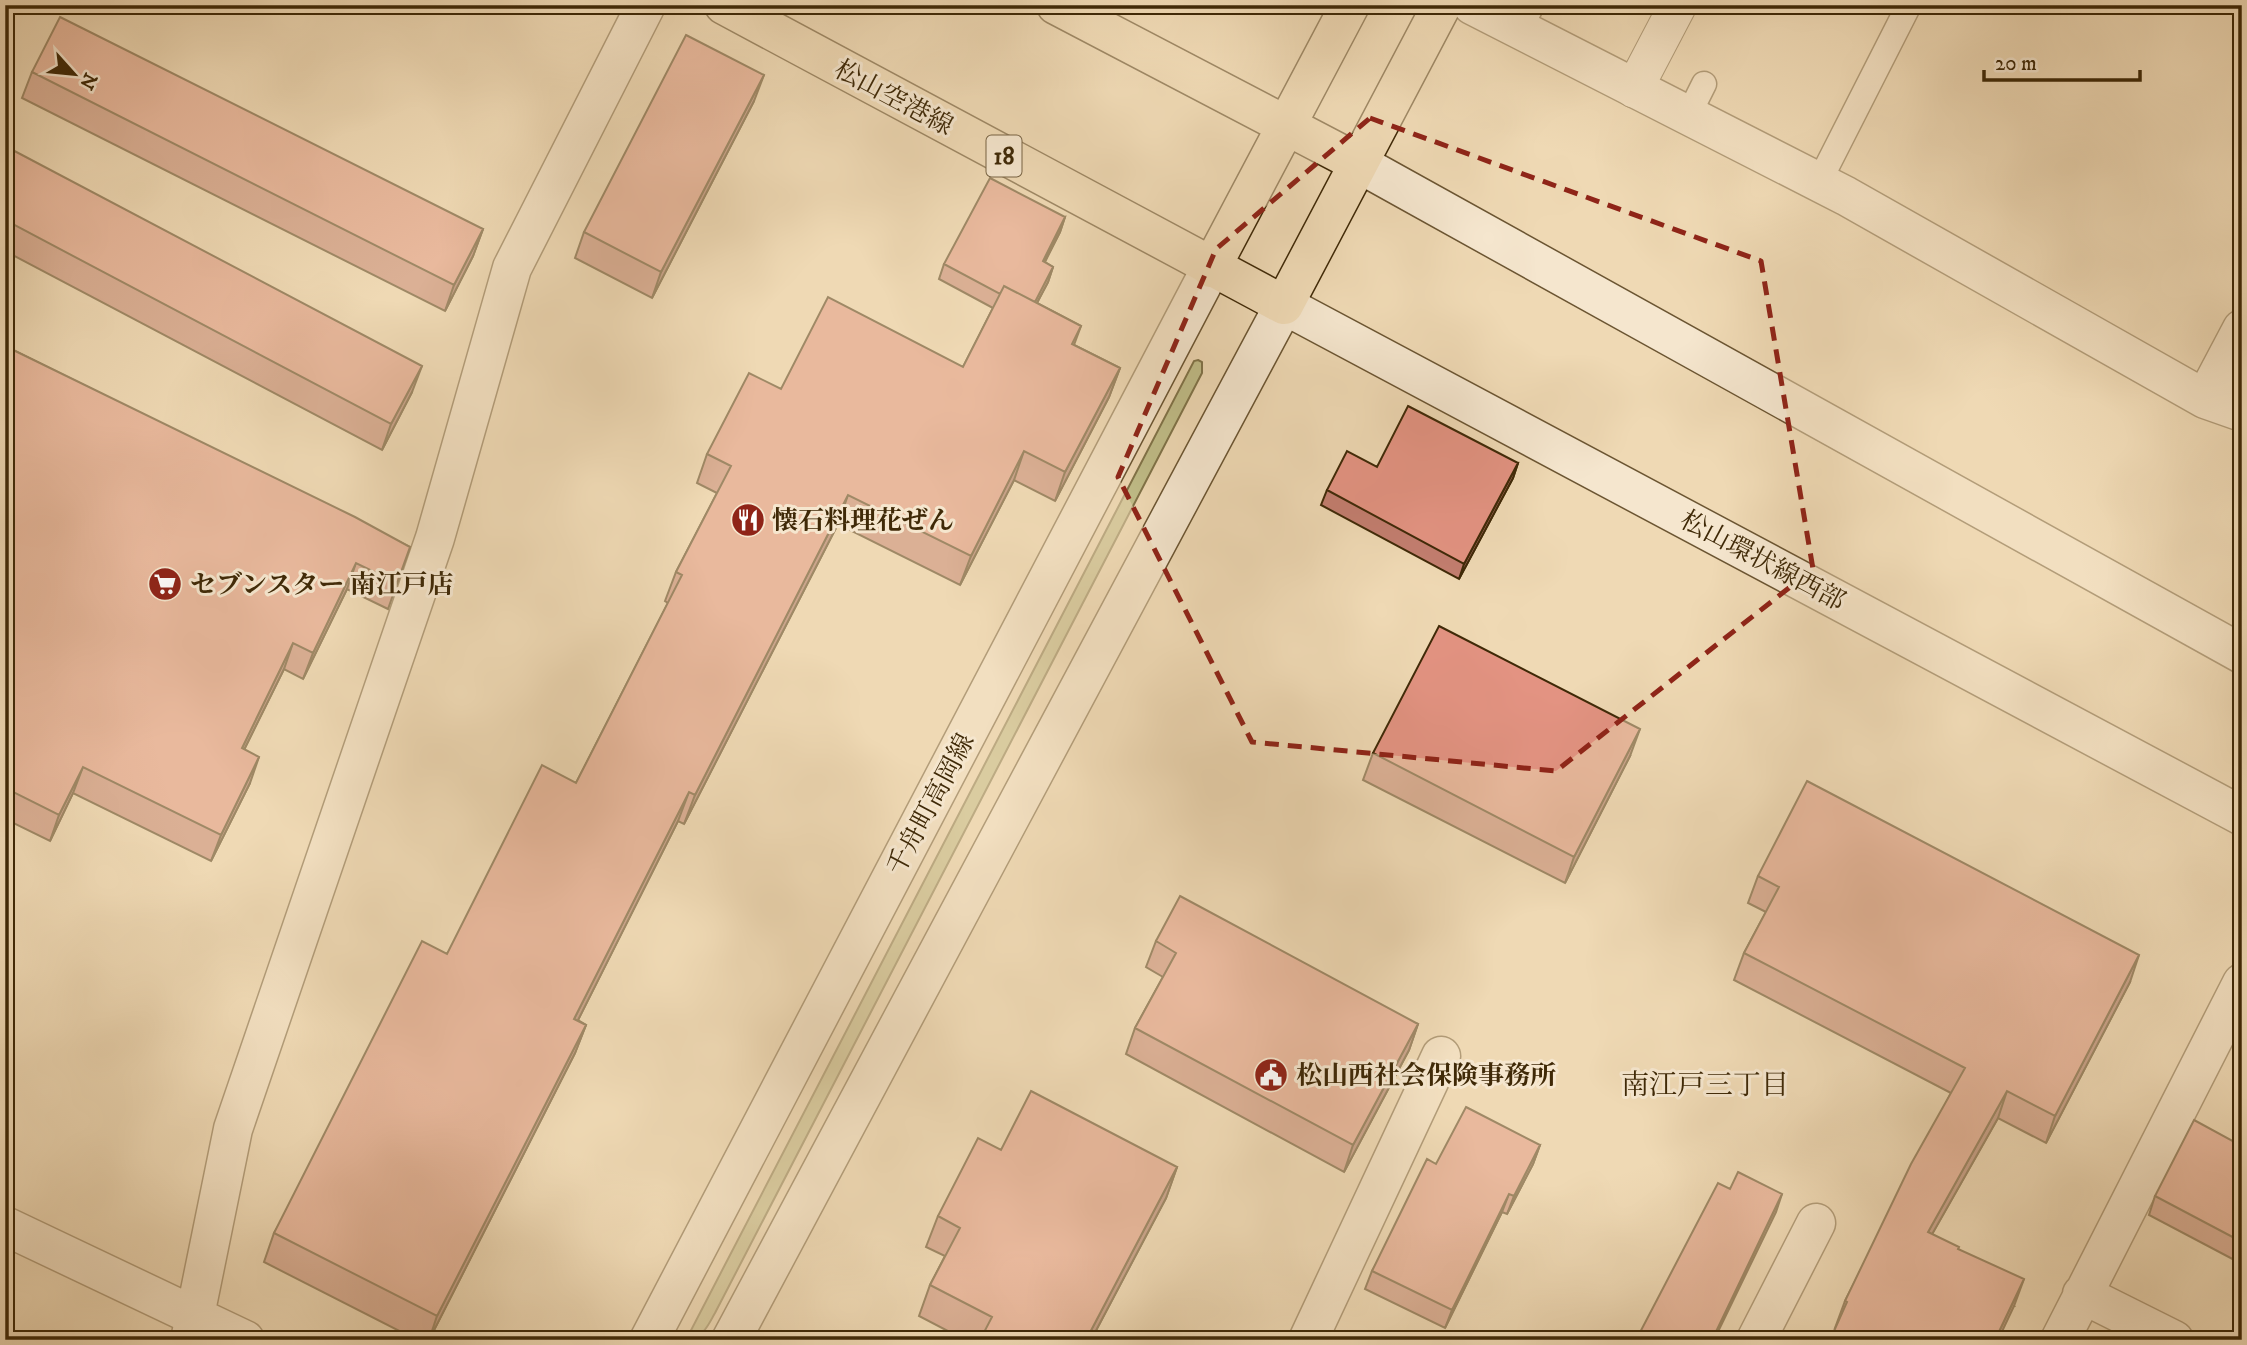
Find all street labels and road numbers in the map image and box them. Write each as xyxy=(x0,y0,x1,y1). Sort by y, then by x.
street label: 松山空港線 xyxy=(828,53,958,143)
road number: 18 xyxy=(986,136,1021,176)
street label: 松山環状線西部 xyxy=(1674,504,1850,619)
street label: 千舟町高岡線 xyxy=(880,728,983,881)

